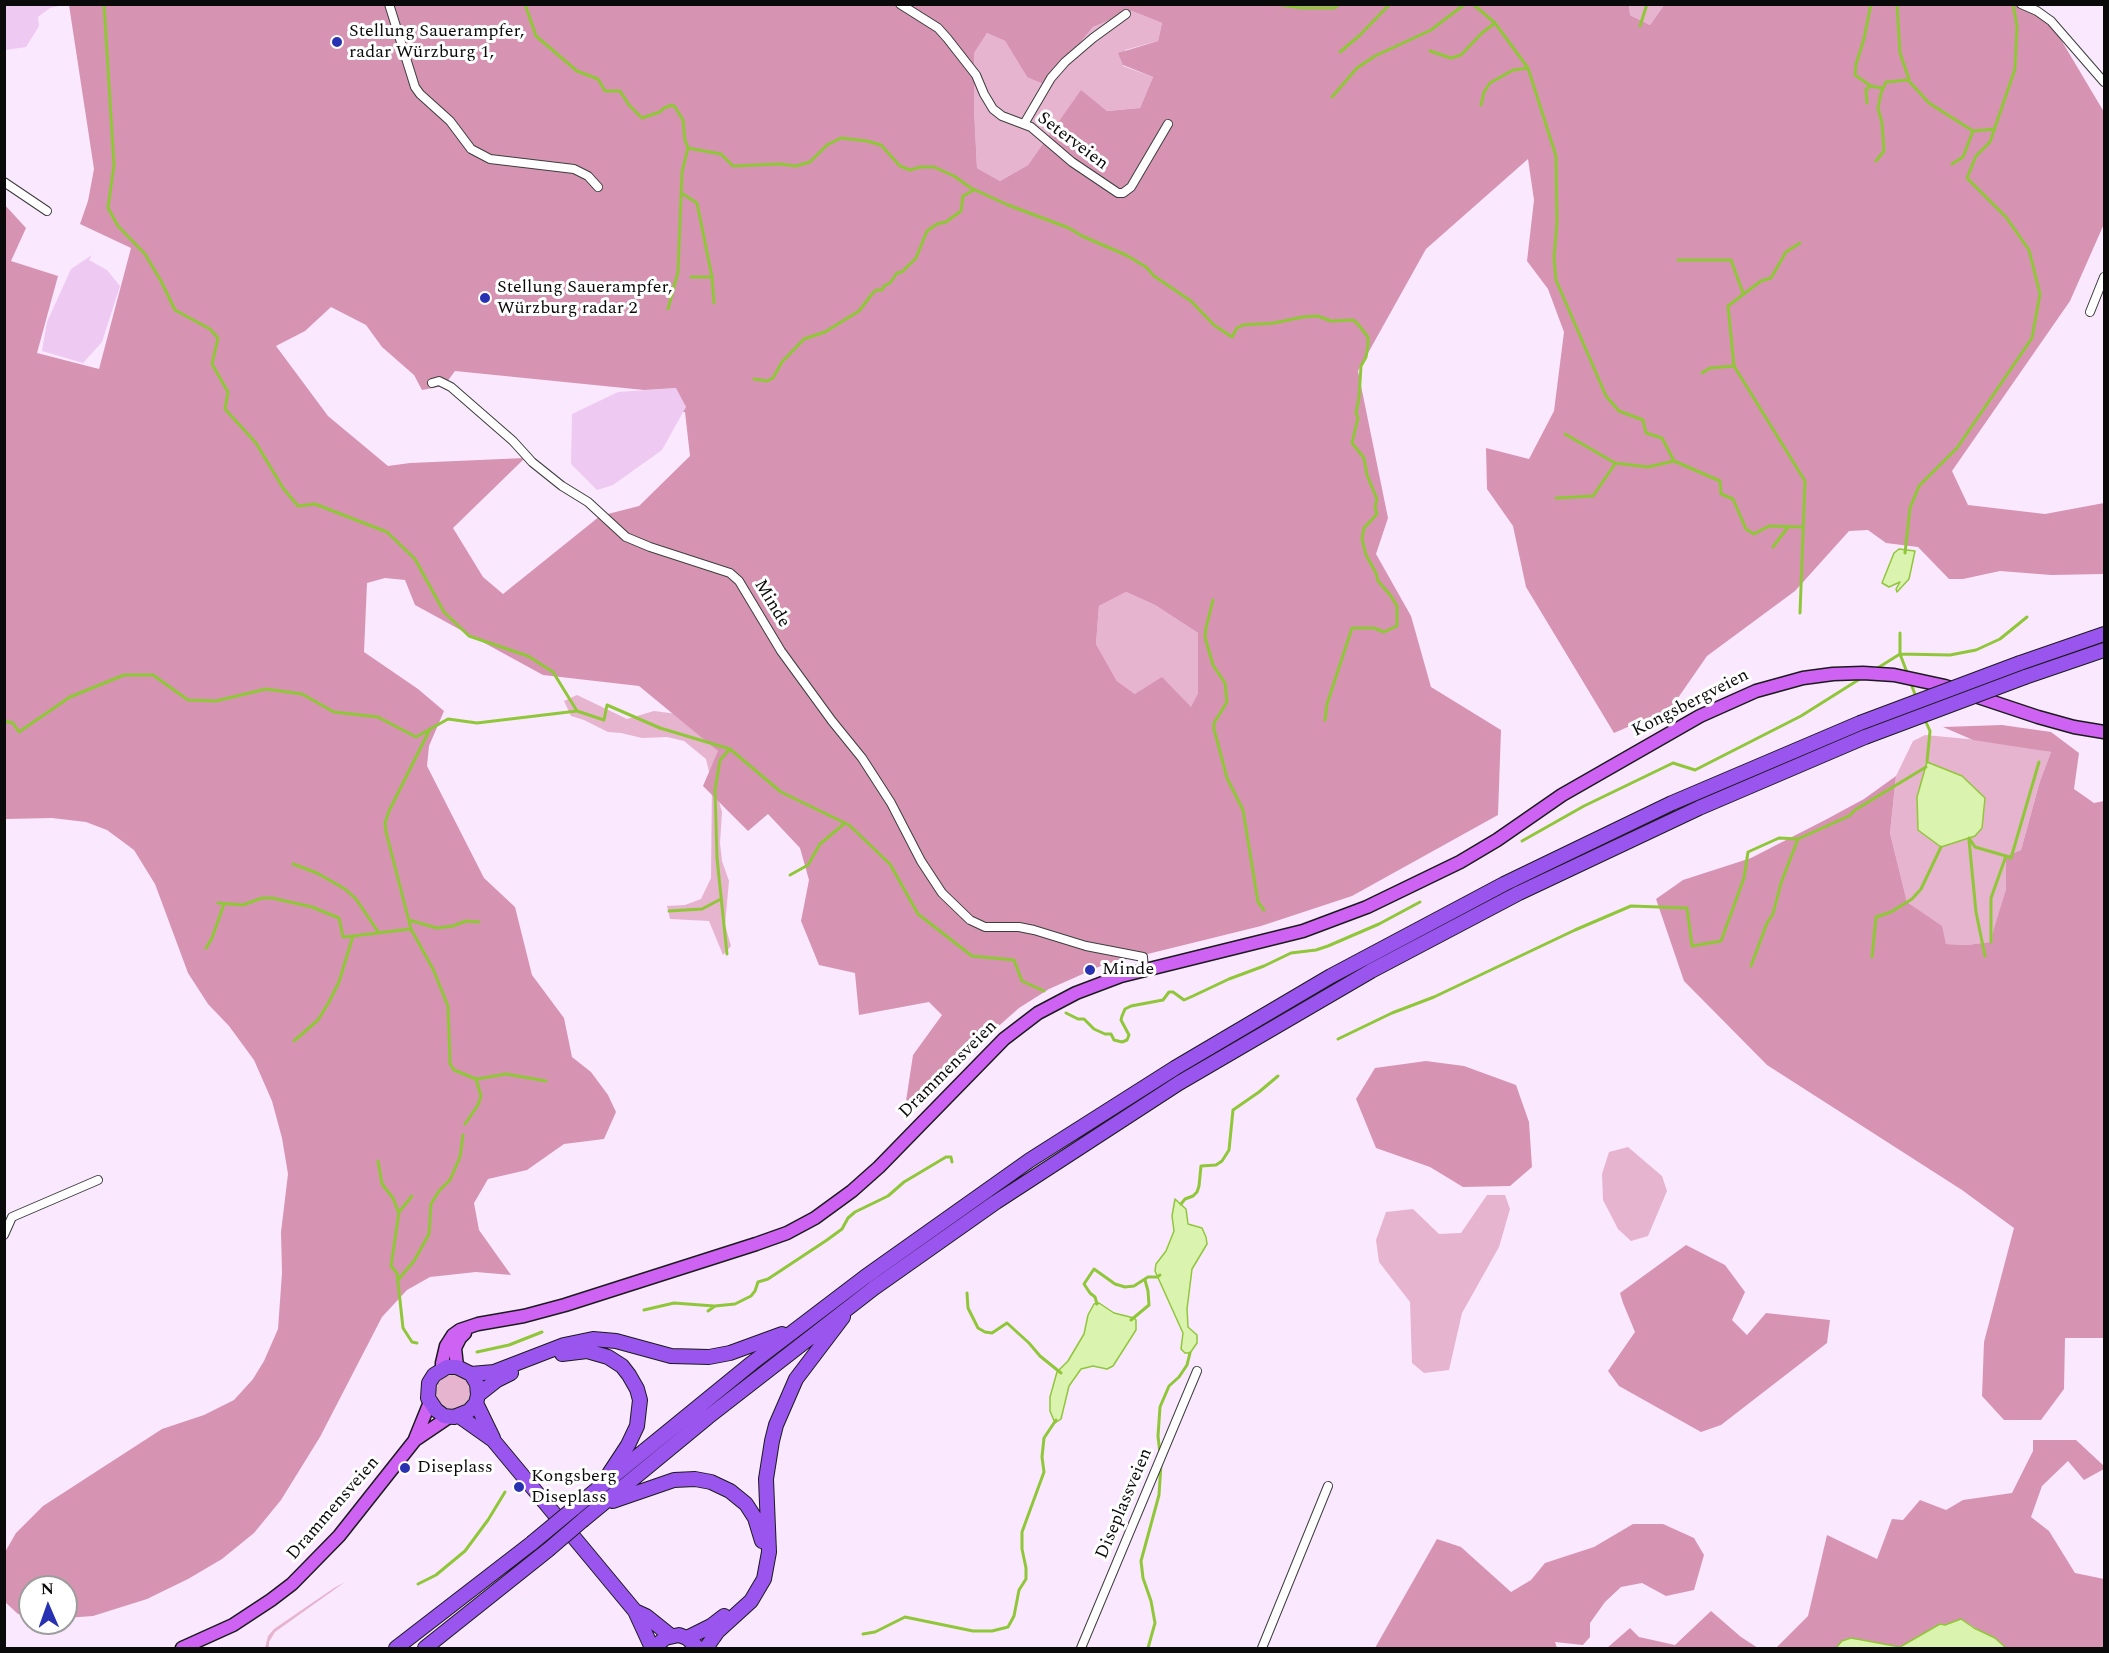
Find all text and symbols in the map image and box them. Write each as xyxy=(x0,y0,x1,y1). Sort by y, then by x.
place label: Stellung Sauerampfer, radar Würzburg 1, xyxy=(349,21,524,63)
marker: Stellung Sauerampfer, radar Würzburg 1, xyxy=(330,35,344,49)
street label: Seterveien xyxy=(1032,108,1112,176)
place label: Stellung Sauerampfer, Würzburg radar 2 xyxy=(497,277,672,320)
marker: Stellung Sauerampfer, Würzburg radar 2 xyxy=(478,291,492,305)
street label: Minde xyxy=(748,576,794,632)
street label: Kongsbergveien xyxy=(1629,665,1753,743)
place label: Minde xyxy=(1102,959,1154,981)
marker: Minde xyxy=(1083,963,1097,977)
street label: Drammensveien xyxy=(895,1016,1003,1124)
street label: Diseplassveien xyxy=(1092,1446,1158,1562)
street label: Drammensveien xyxy=(283,1453,385,1565)
place label: Diseplass xyxy=(417,1457,493,1479)
marker: Diseplass xyxy=(398,1461,412,1475)
place label: Kongsberg Diseplass xyxy=(531,1466,617,1508)
marker: Kongsberg Diseplass xyxy=(512,1480,526,1494)
north arrow xyxy=(18,1575,78,1635)
text: N xyxy=(40,1577,54,1601)

